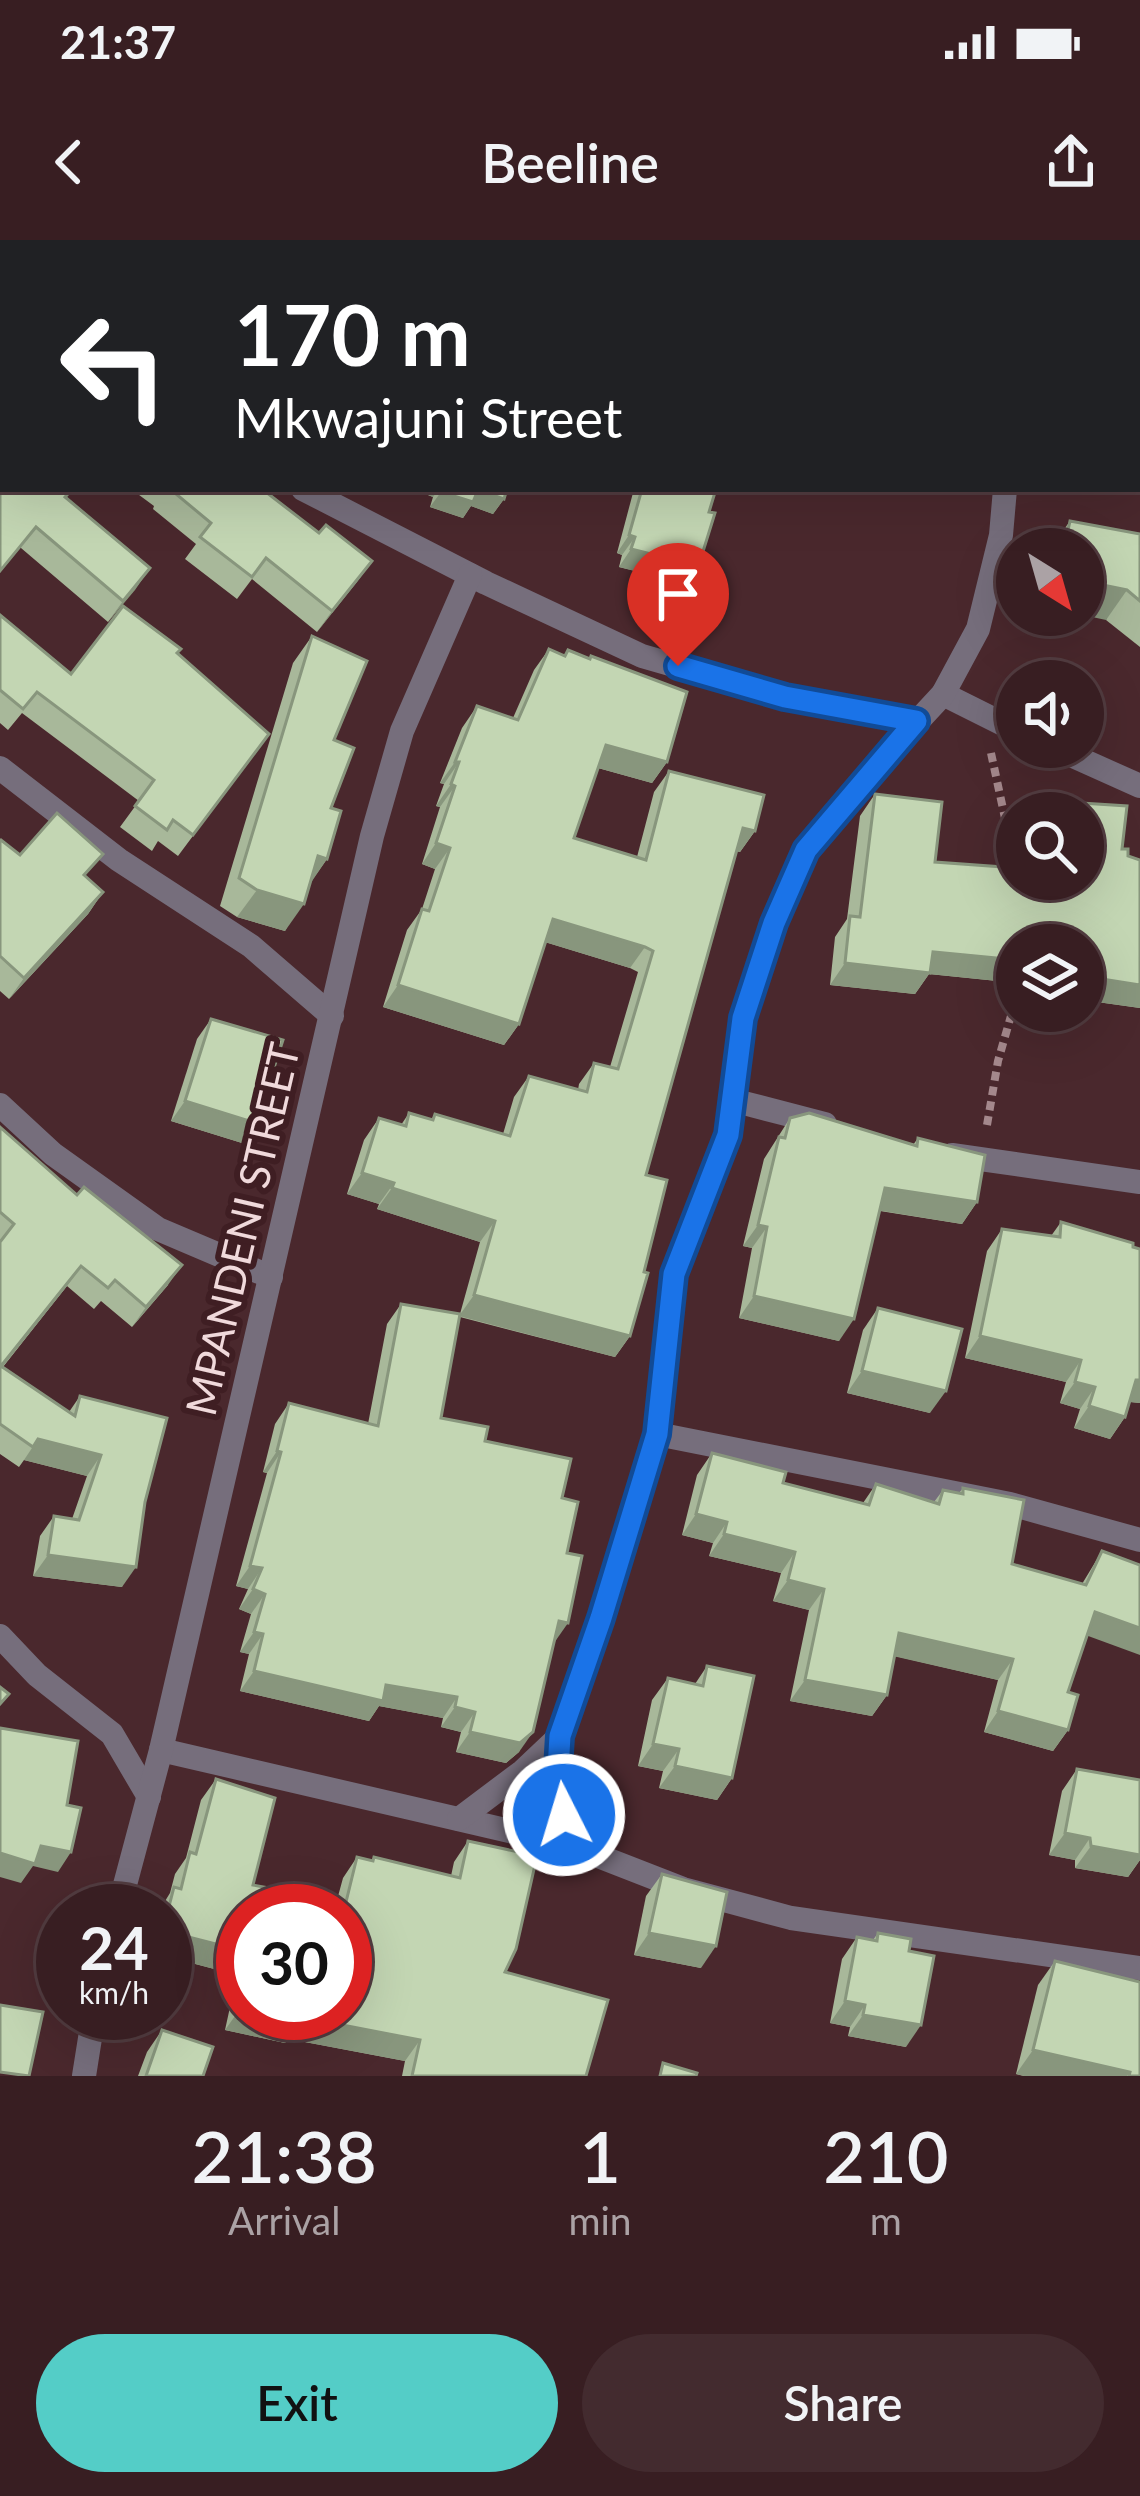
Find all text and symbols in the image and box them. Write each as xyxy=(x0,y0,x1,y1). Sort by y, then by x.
text: 21:37 xyxy=(60,15,176,69)
icon: back xyxy=(36,129,102,195)
icon: share xyxy=(1038,129,1104,195)
text: Beeline xyxy=(481,130,659,195)
text: 170 m xyxy=(234,283,471,384)
icon: left xyxy=(36,288,192,444)
text: Mkwajuni Street xyxy=(234,385,622,450)
north arrow xyxy=(996,528,1104,636)
map controls xyxy=(996,528,1104,1032)
pin xyxy=(627,543,729,666)
icon: arrive xyxy=(645,561,711,627)
button: sound xyxy=(996,660,1104,768)
button: search xyxy=(996,792,1104,900)
button: layers xyxy=(996,924,1104,1032)
street label: MPANDENI STREET xyxy=(175,1038,309,1420)
position arrow xyxy=(501,1752,627,1878)
speed limit sign: 30 xyxy=(216,1884,372,2040)
text: 24 xyxy=(79,1911,149,1983)
text: km/h xyxy=(79,1974,149,2010)
text: 21:38 xyxy=(192,2112,377,2198)
text: 1 xyxy=(579,2112,621,2198)
text: 210 xyxy=(823,2112,948,2198)
text: Arrival xyxy=(228,2197,340,2243)
text: min xyxy=(568,2197,632,2243)
text: m xyxy=(870,2197,902,2243)
button: Exit xyxy=(36,2334,558,2472)
button: Share xyxy=(582,2334,1104,2472)

